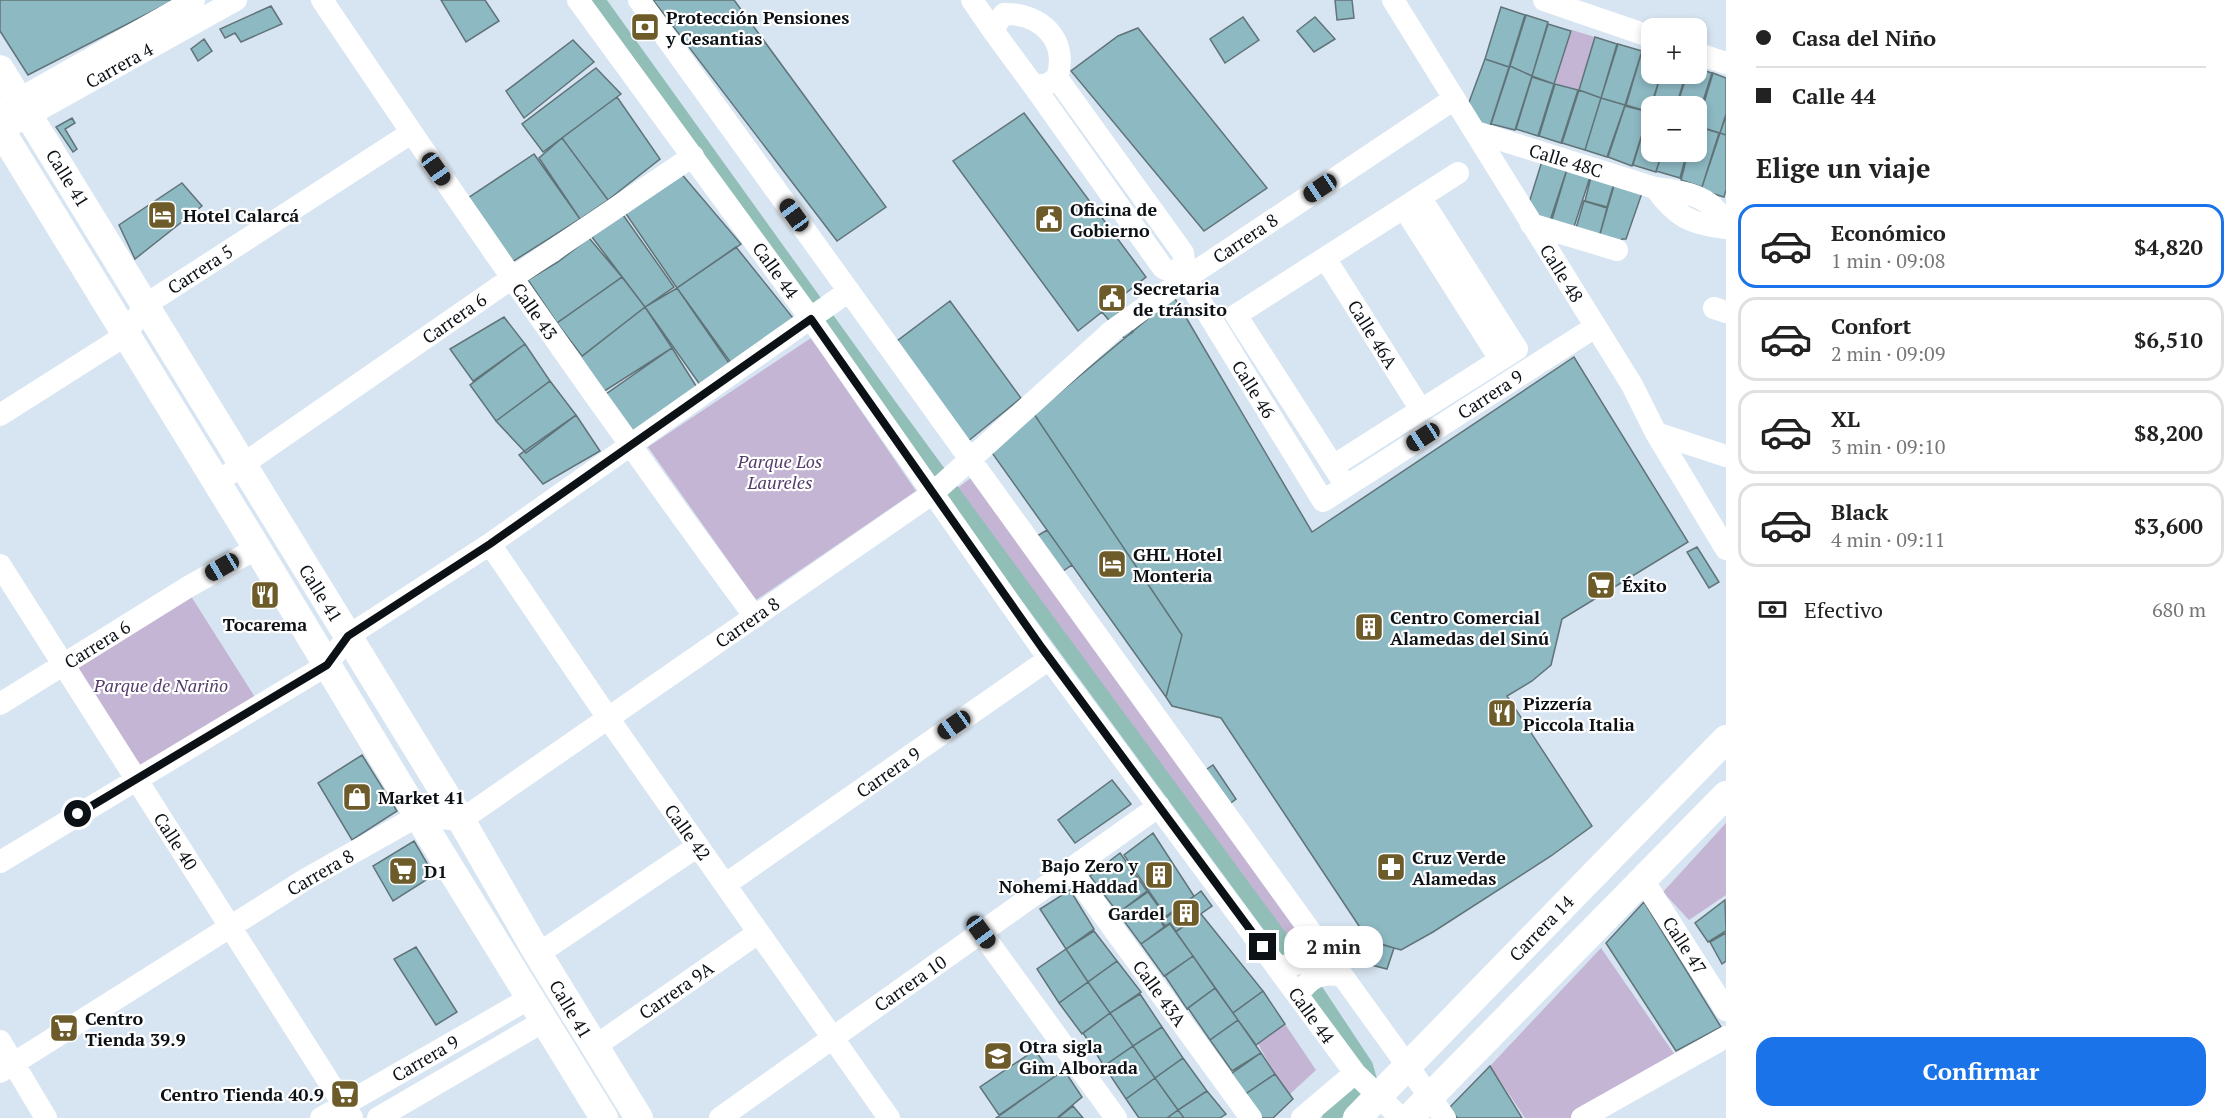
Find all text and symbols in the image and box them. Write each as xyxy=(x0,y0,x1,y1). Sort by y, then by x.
place label: Protección Pensiones y Cesantias xyxy=(665,5,849,50)
bank icon: Protección Pensiones y Cesantias xyxy=(629,11,661,43)
map controls xyxy=(1641,18,1707,162)
button: + xyxy=(1641,18,1707,84)
text: Casa del Niño xyxy=(1792,23,1936,52)
street label: Carrera 4 xyxy=(81,36,157,93)
text: Calle 44 xyxy=(1792,81,1876,110)
button: − xyxy=(1641,96,1707,162)
street label: Calle 48C xyxy=(1526,137,1606,183)
street label: Calle 41 xyxy=(41,144,95,212)
car xyxy=(418,149,454,189)
text: Elige un viaje xyxy=(1756,150,1930,186)
car xyxy=(1300,170,1340,206)
car xyxy=(776,195,812,235)
place label: Oficina de Gobierno xyxy=(1070,197,1157,242)
hotel icon: Hotel Calarcá xyxy=(146,199,178,231)
place label: Hotel Calarcá xyxy=(183,203,299,227)
public building icon: Oficina de Gobierno xyxy=(1033,203,1065,235)
street label: Carrera 8 xyxy=(1208,207,1282,269)
text: Económico xyxy=(1831,218,1946,247)
icon: car xyxy=(1759,219,1813,273)
text: $4,820 xyxy=(2134,232,2203,261)
street label: Calle 44 xyxy=(747,237,805,303)
street label: Carrera 5 xyxy=(163,239,237,299)
street label: Calle 48 xyxy=(1535,239,1589,307)
text: 1 min · 09:08 xyxy=(1831,247,1945,274)
place label: Secretaria de tránsito xyxy=(1133,276,1227,321)
street label: Calle 43 xyxy=(507,278,563,344)
public building icon: Secretaria de tránsito xyxy=(1096,282,1128,314)
street label: Carrera 6 xyxy=(417,287,491,349)
street label: Calle 46A xyxy=(1343,295,1404,373)
text: Confort xyxy=(1831,311,1911,340)
icon: car xyxy=(1759,312,1813,366)
text: $6,510 xyxy=(2134,325,2203,354)
text: 2 min · 09:09 xyxy=(1831,340,1945,367)
street label: Calle 46 xyxy=(1227,355,1281,423)
street label: Carrera 9 xyxy=(1453,364,1527,424)
text: XL xyxy=(1831,404,1860,433)
icon: car xyxy=(1759,405,1813,459)
text: $8,200 xyxy=(2134,418,2203,447)
car xyxy=(1403,420,1443,454)
text: 3 min · 09:10 xyxy=(1831,433,1945,460)
park label: Parque Los Laureles xyxy=(737,449,822,494)
text: Black xyxy=(1831,497,1888,526)
icon: car xyxy=(1759,498,1813,552)
text: $3,600 xyxy=(2134,511,2203,540)
text: 4 min · 09:11 xyxy=(1831,526,1945,553)
place label: GHL Hotel Monteria xyxy=(1133,542,1222,587)
hotel icon: GHL Hotel Monteria xyxy=(1096,548,1128,580)
car xyxy=(202,550,242,584)
street label: Calle 41 xyxy=(294,559,348,627)
supermarket icon: Éxito xyxy=(1585,569,1617,601)
place label: Éxito xyxy=(1622,573,1667,597)
restaurant icon: Tocarema xyxy=(249,579,281,611)
street label: Carrera 8 xyxy=(710,591,784,653)
icon: cash xyxy=(1756,593,1789,626)
text: Efectivo xyxy=(1804,595,1883,624)
text: 680 m xyxy=(2152,596,2206,623)
place label: Centro Comercial Alamedas del Sinú xyxy=(1390,605,1549,650)
building icon: Centro Comercial Alamedas del Sinú xyxy=(1353,611,1385,643)
place label: Tocarema xyxy=(223,612,307,636)
street label: Carrera 6 xyxy=(59,614,135,674)
park label: Parque de Nariño xyxy=(93,673,228,697)
place label: Pizzería Piccola Italia xyxy=(1523,691,1635,736)
restaurant icon: Pizzería Piccola Italia xyxy=(1486,697,1518,729)
car xyxy=(934,707,974,743)
street label: Carrera 9 xyxy=(851,741,925,803)
shop icon: Market 41 xyxy=(341,781,373,813)
place label: Market 41 xyxy=(378,785,465,809)
street label: Calle 42 xyxy=(659,799,717,865)
route start xyxy=(64,800,91,827)
street label: Calle 40 xyxy=(148,808,204,874)
street label: Carrera 8 xyxy=(282,843,358,901)
place label: Cruz Verde Alamedas xyxy=(1412,845,1506,890)
pharmacy icon: Cruz Verde Alamedas xyxy=(1375,851,1407,883)
place label: Bajo Zero y Nohemi Haddad xyxy=(999,853,1138,898)
supermarket icon: D1 xyxy=(387,855,419,887)
place label: D1 xyxy=(424,859,447,883)
building icon: Bajo Zero y Nohemi Haddad xyxy=(1143,859,1175,891)
street label: Carrera 14 xyxy=(1503,889,1579,966)
building icon: Gardel xyxy=(1170,897,1202,929)
place label: Gardel xyxy=(1108,901,1165,925)
car xyxy=(963,912,999,952)
street label: Calle 47 xyxy=(1657,912,1713,978)
callout: 2 min xyxy=(1284,926,1383,968)
route end xyxy=(1249,933,1276,960)
text: 2 min xyxy=(1306,933,1361,960)
street label: Carrera 10 xyxy=(869,949,951,1017)
street label: Carrera 9A xyxy=(634,955,719,1024)
street label: Calle 43A xyxy=(1128,955,1193,1032)
street label: Calle 41 xyxy=(544,975,598,1043)
street label: Calle 44 xyxy=(1283,982,1341,1048)
place label: Centro Tienda 39.9 xyxy=(85,1006,186,1051)
supermarket icon: Centro Tienda 39.9 xyxy=(48,1012,80,1044)
street label: Carrera 9 xyxy=(387,1029,463,1087)
place label: Otra sigla Gim Alborada xyxy=(1019,1034,1138,1079)
button: Confirmar xyxy=(1756,1037,2206,1106)
school or university icon: Otra sigla Gim Alborada xyxy=(982,1040,1014,1072)
supermarket icon: Centro Tienda 40.9 xyxy=(329,1078,361,1110)
place label: Centro Tienda 40.9 xyxy=(160,1082,324,1106)

